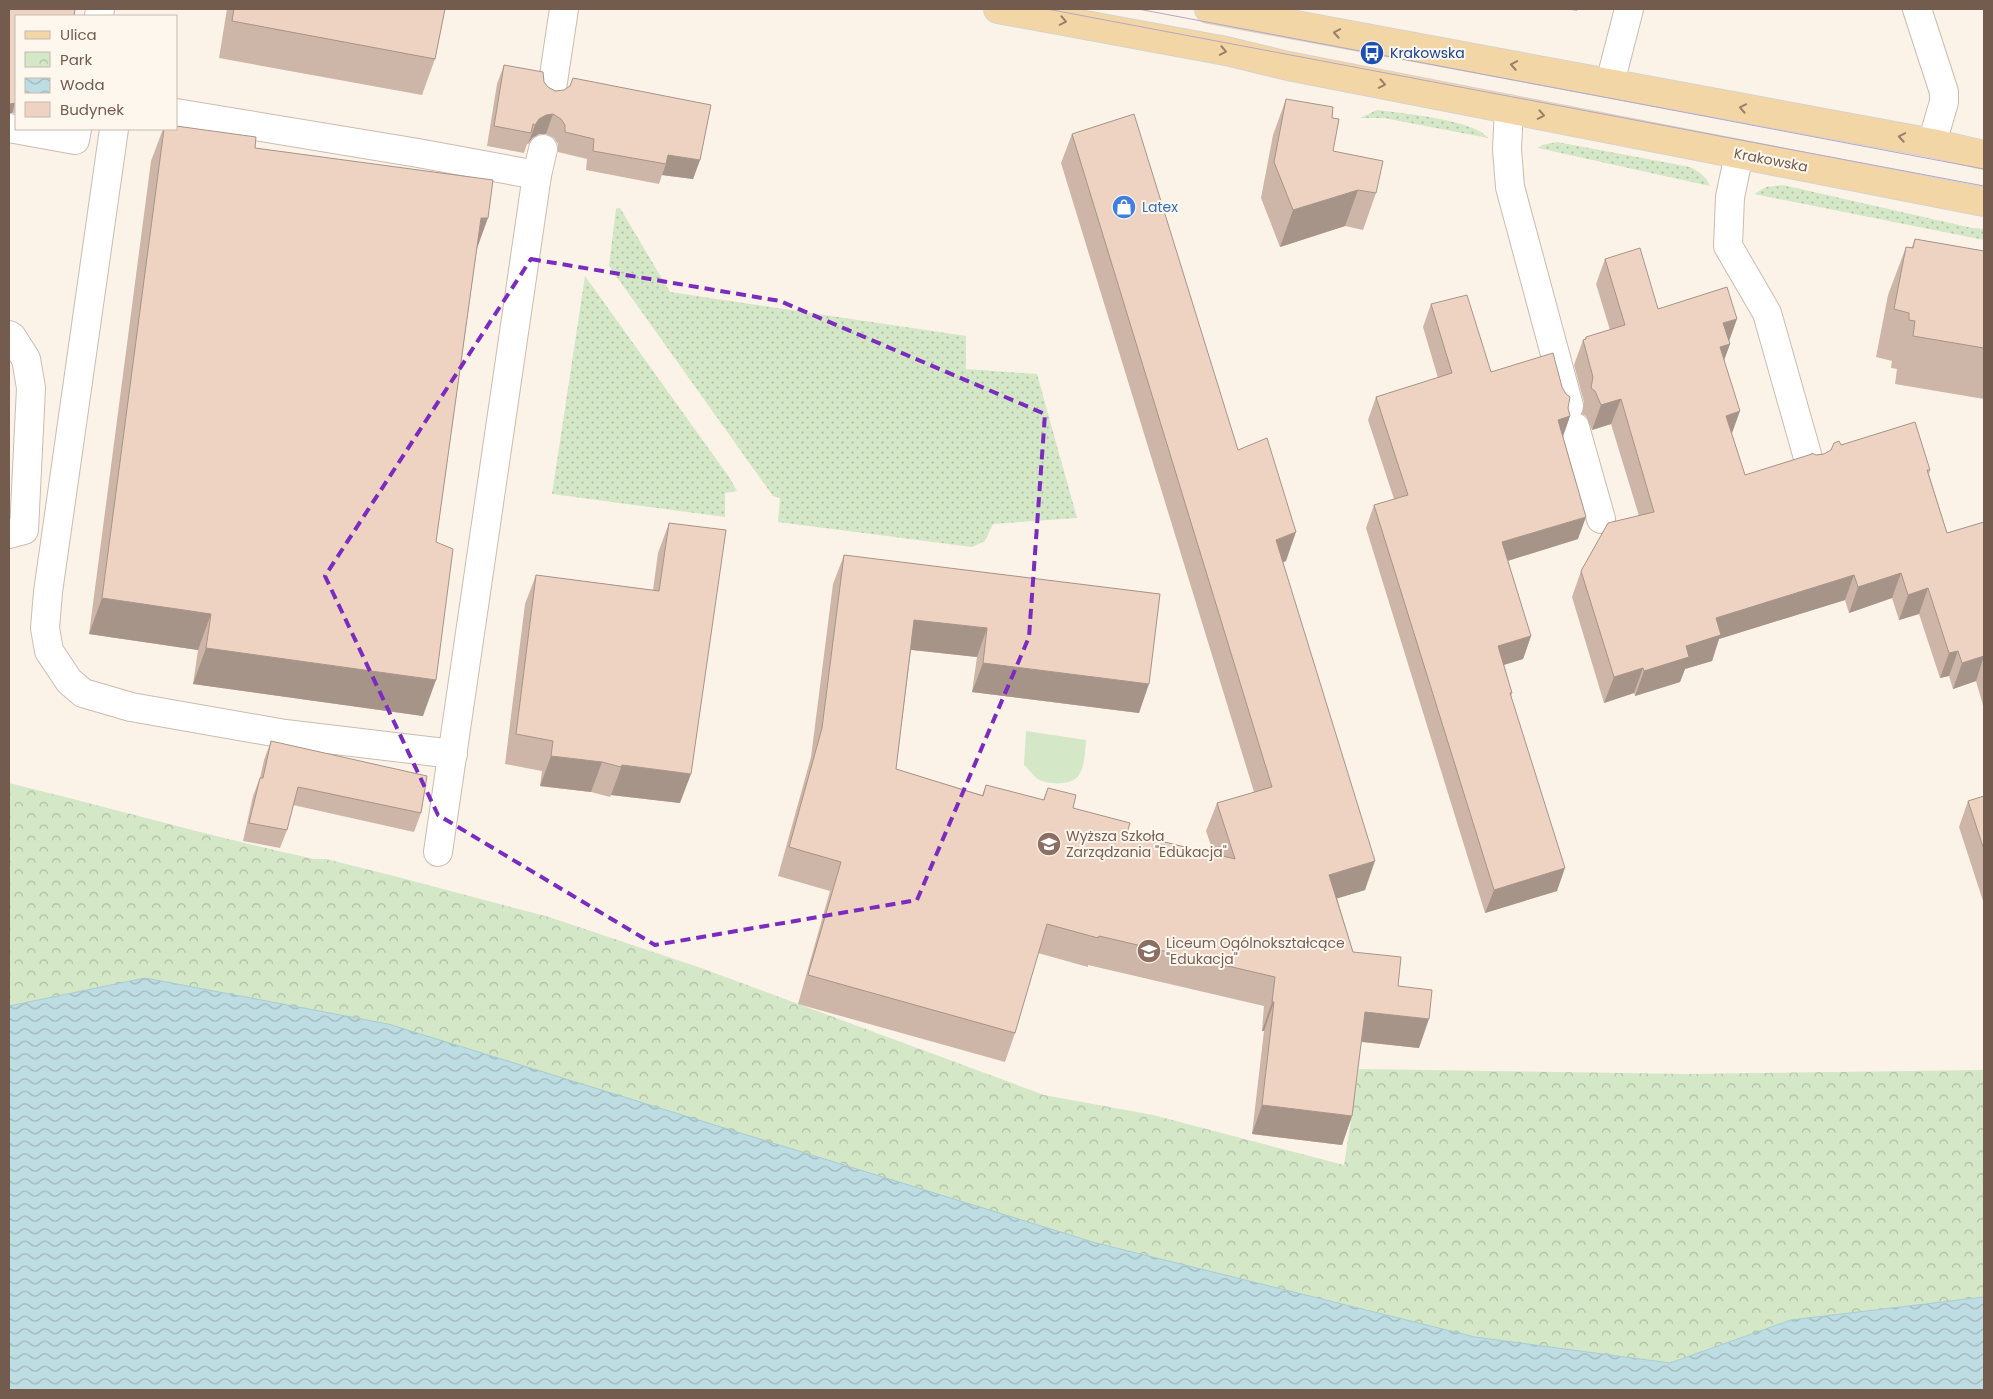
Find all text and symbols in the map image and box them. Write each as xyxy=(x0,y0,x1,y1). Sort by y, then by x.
legend xyxy=(15,15,178,130)
one-way arrow xyxy=(1059,15,1068,25)
text: Ulica xyxy=(60,24,97,45)
one-way arrow xyxy=(1333,28,1341,38)
bus stop icon: Krakowska xyxy=(1359,40,1385,66)
place label: Krakowska xyxy=(1390,43,1465,63)
one-way arrow xyxy=(1218,45,1227,56)
text: Park xyxy=(60,49,92,70)
one-way arrow xyxy=(1510,61,1518,71)
text: Woda xyxy=(60,74,105,95)
one-way arrow xyxy=(1377,78,1386,89)
text: Budynek xyxy=(60,99,124,120)
one-way arrow xyxy=(1738,103,1747,113)
one-way arrow xyxy=(1537,110,1546,120)
one-way arrow xyxy=(1898,133,1907,143)
street label: Krakowska xyxy=(1732,143,1810,177)
shop icon: Latex xyxy=(1111,194,1137,220)
place label: Latex xyxy=(1142,197,1178,217)
place label: Wyższa Szkoła Zarządzania "Edukacja" xyxy=(1066,826,1227,862)
school or university icon: Wyższa Szkoła Zarządzania "Edukacja" xyxy=(1036,831,1062,857)
place label: Liceum Ogólnokształcące "Edukacja" xyxy=(1166,933,1345,969)
school or university icon: Liceum Ogólnokształcące "Edukacja" xyxy=(1136,938,1162,964)

